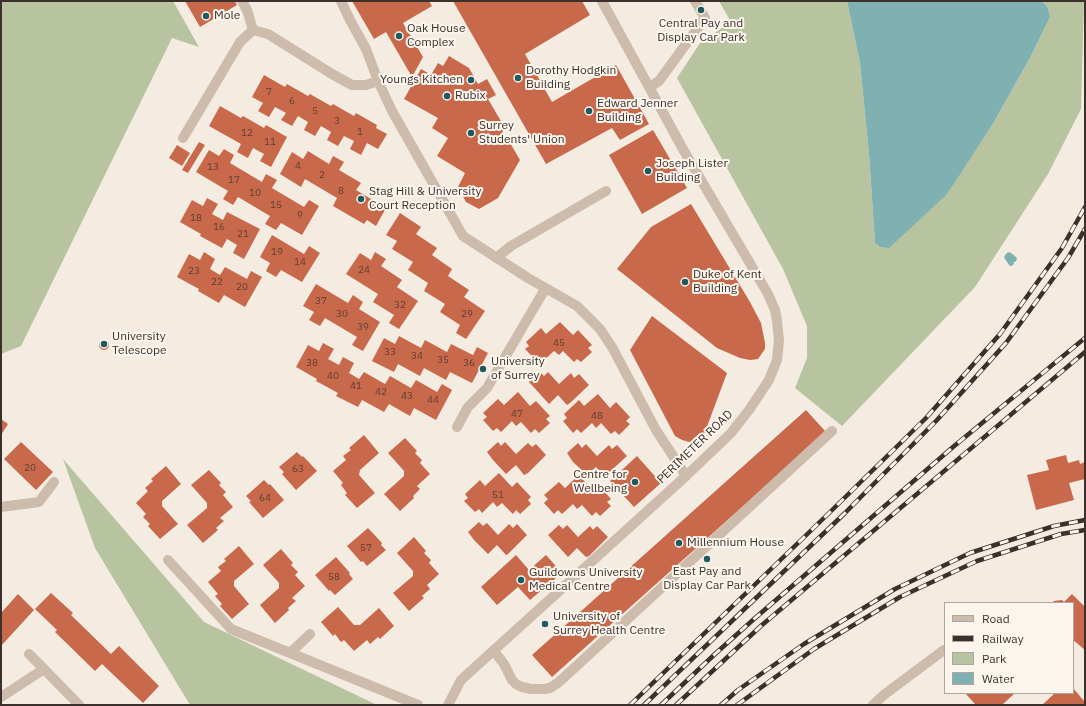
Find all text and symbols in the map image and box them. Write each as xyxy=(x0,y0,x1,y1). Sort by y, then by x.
marker: Central Pay and Display Car Park xyxy=(696,5,706,15)
place label: Mole xyxy=(214,9,240,23)
marker: Mole xyxy=(201,11,211,21)
place label: Central Pay and Display Car Park xyxy=(657,17,745,45)
place label: Oak House Complex xyxy=(407,22,466,50)
marker: Oak House Complex xyxy=(394,31,404,41)
place label: Dorothy Hodgkin Building xyxy=(526,64,616,92)
place label: Youngs Kitchen xyxy=(380,73,463,87)
marker: Dorothy Hodgkin Building xyxy=(513,73,523,83)
marker: Youngs Kitchen xyxy=(466,75,476,85)
house number: 7 xyxy=(266,86,272,98)
place label: Rubix xyxy=(455,89,486,103)
marker: Rubix xyxy=(442,91,452,101)
house number: 6 xyxy=(289,95,295,107)
place label: Edward Jenner Building xyxy=(597,97,678,125)
house number: 5 xyxy=(312,105,318,117)
marker: Edward Jenner Building xyxy=(584,106,594,116)
house number: 3 xyxy=(334,115,340,127)
place label: Surrey Students' Union xyxy=(479,119,565,147)
house number: 1 xyxy=(357,126,363,138)
house number: 12 xyxy=(241,127,253,139)
marker: Surrey Students' Union xyxy=(466,128,476,138)
house number: 11 xyxy=(264,136,276,148)
place label: Joseph Lister Building xyxy=(656,157,728,185)
house number: 4 xyxy=(295,160,301,172)
house number: 13 xyxy=(207,161,219,173)
marker: Joseph Lister Building xyxy=(643,166,653,176)
house number: 2 xyxy=(319,169,325,181)
house number: 17 xyxy=(228,174,240,186)
house number: 8 xyxy=(338,185,344,197)
place label: Stag Hill & University Court Reception xyxy=(369,185,481,213)
house number: 10 xyxy=(249,187,261,199)
marker: Stag Hill & University Court Reception xyxy=(356,194,366,204)
house number: 15 xyxy=(270,199,282,211)
house number: 9 xyxy=(297,209,303,221)
house number: 18 xyxy=(190,212,202,224)
house number: 16 xyxy=(213,221,225,233)
house number: 21 xyxy=(237,228,249,240)
house number: 19 xyxy=(271,246,283,258)
house number: 14 xyxy=(294,256,306,268)
house number: 24 xyxy=(358,264,370,276)
house number: 23 xyxy=(188,265,200,277)
place label: Duke of Kent Building xyxy=(693,268,762,296)
house number: 22 xyxy=(211,276,223,288)
marker: Duke of Kent Building xyxy=(680,277,690,287)
house number: 20 xyxy=(236,281,248,293)
house number: 37 xyxy=(315,295,327,307)
house number: 32 xyxy=(394,299,406,311)
house number: 30 xyxy=(336,308,348,320)
house number: 29 xyxy=(461,308,473,320)
house number: 39 xyxy=(357,321,369,333)
place label: University Telescope xyxy=(112,330,167,358)
house number: 45 xyxy=(553,337,565,349)
marker: University Telescope xyxy=(99,339,109,349)
house number: 33 xyxy=(384,346,396,358)
house number: 34 xyxy=(411,350,423,362)
house number: 35 xyxy=(437,354,449,366)
place label: University of Surrey xyxy=(491,355,545,383)
house number: 38 xyxy=(306,357,318,369)
house number: 36 xyxy=(463,357,475,369)
marker: University of Surrey xyxy=(478,364,488,374)
house number: 40 xyxy=(327,370,339,382)
house number: 41 xyxy=(350,380,362,392)
house number: 42 xyxy=(375,386,387,398)
house number: 43 xyxy=(401,390,413,402)
house number: 44 xyxy=(427,394,439,406)
street label: PERIMETER ROAD xyxy=(654,407,736,487)
house number: 47 xyxy=(511,408,523,420)
house number: 48 xyxy=(591,410,603,422)
house number: 20 xyxy=(24,462,36,474)
house number: 63 xyxy=(292,463,304,475)
place label: Centre for Wellbeing xyxy=(573,468,627,496)
marker: Centre for Wellbeing xyxy=(630,477,640,487)
house number: 51 xyxy=(492,489,504,501)
house number: 64 xyxy=(259,492,271,504)
place label: Millennium House xyxy=(687,536,784,550)
marker: Millennium House xyxy=(674,538,684,548)
house number: 57 xyxy=(360,542,372,554)
marker: East Pay and Display Car Park xyxy=(702,554,712,564)
place label: East Pay and Display Car Park xyxy=(663,565,751,593)
place label: Guildowns University Medical Centre xyxy=(529,566,643,594)
house number: 58 xyxy=(328,571,340,583)
marker: Guildowns University Medical Centre xyxy=(516,575,526,585)
legend xyxy=(944,602,1074,694)
place label: University of Surrey Health Centre xyxy=(553,610,665,638)
text: Road xyxy=(982,611,1010,626)
marker: University of Surrey Health Centre xyxy=(540,619,550,629)
text: Railway xyxy=(982,631,1024,646)
text: Park xyxy=(982,651,1006,666)
text: Water xyxy=(982,671,1014,686)

